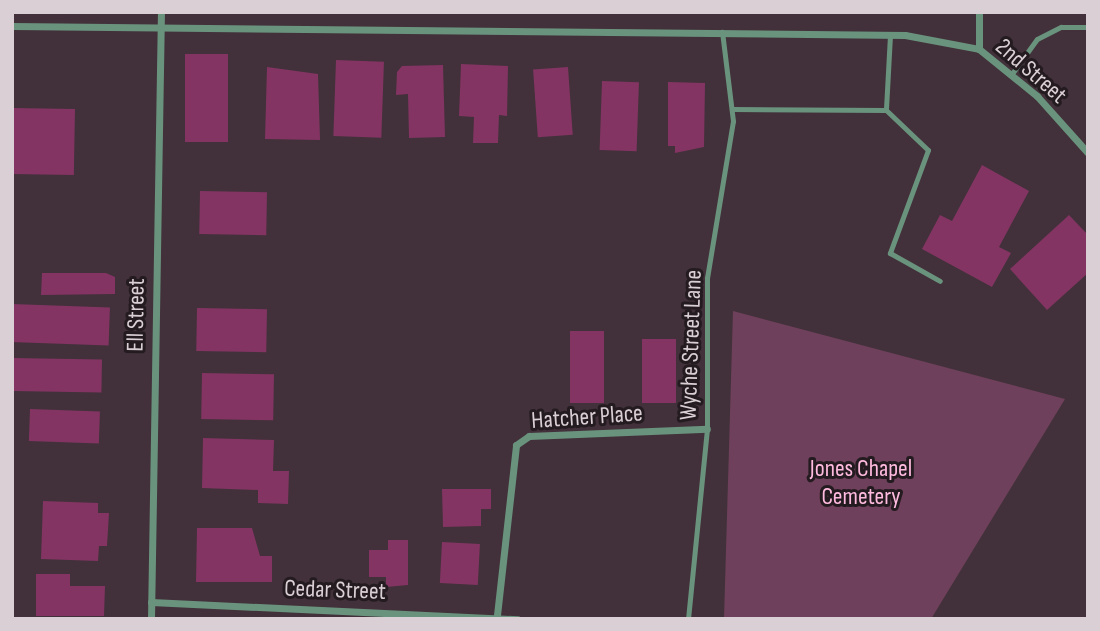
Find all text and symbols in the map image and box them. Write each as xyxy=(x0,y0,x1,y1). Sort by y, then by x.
street label: 2nd Street xyxy=(990,32,1072,110)
street label: Wyche Street Lane xyxy=(674,269,708,421)
street label: Ell Street xyxy=(121,278,151,352)
street label: Hatcher Place xyxy=(530,399,644,435)
park label: Jones Chapel Cemetery xyxy=(810,455,912,511)
street label: Cedar Street xyxy=(284,574,386,606)

